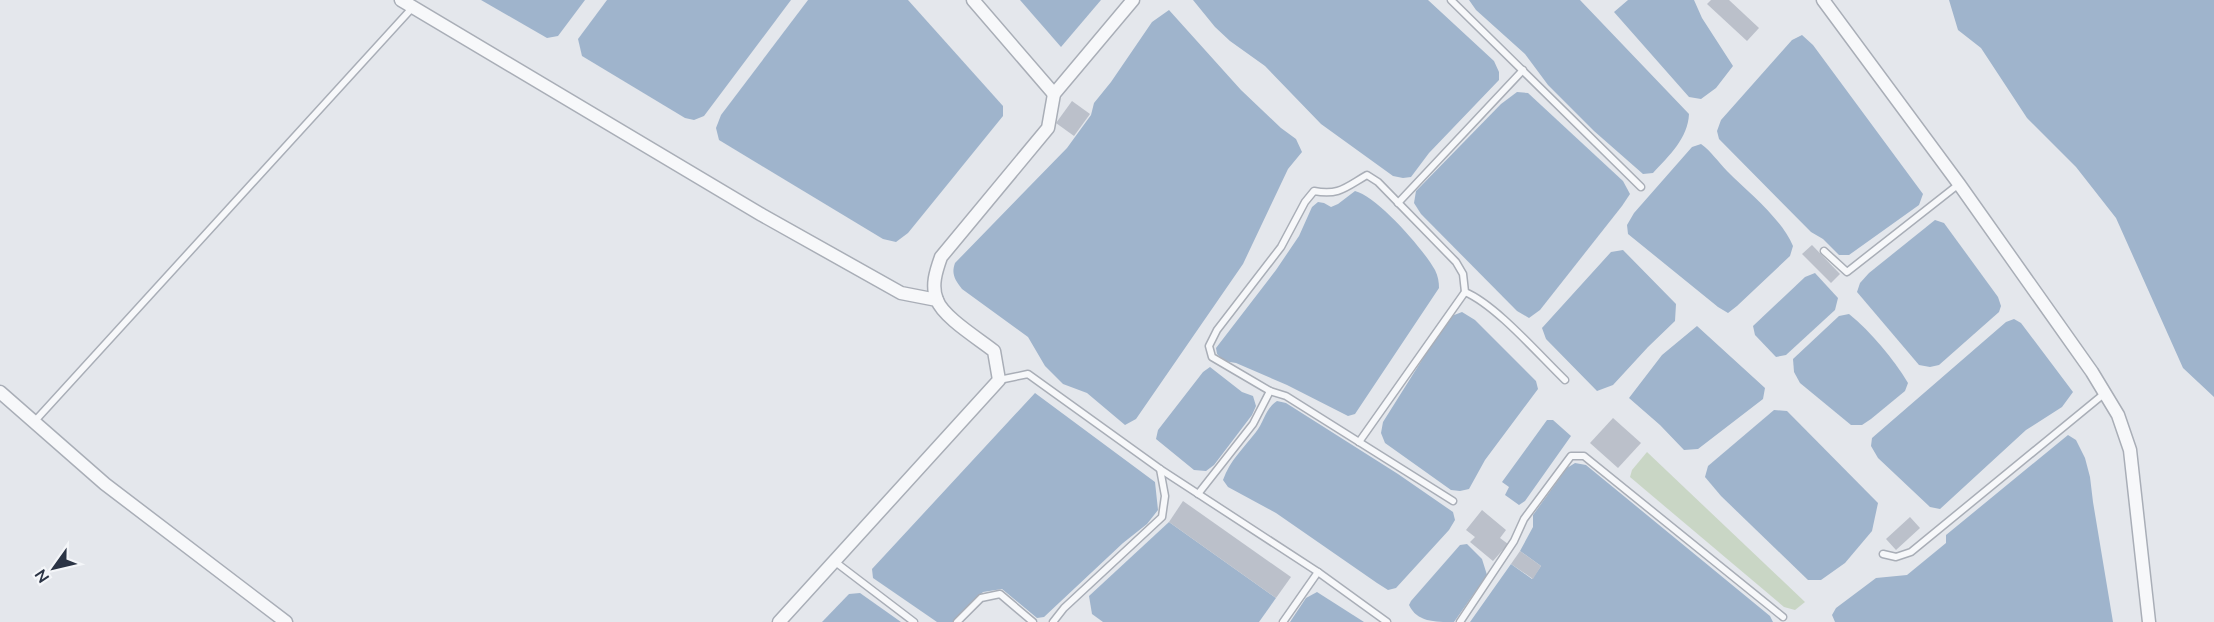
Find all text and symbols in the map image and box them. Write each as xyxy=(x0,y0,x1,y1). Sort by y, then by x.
north arrow xyxy=(24,538,84,598)
text: N xyxy=(30,566,53,587)

